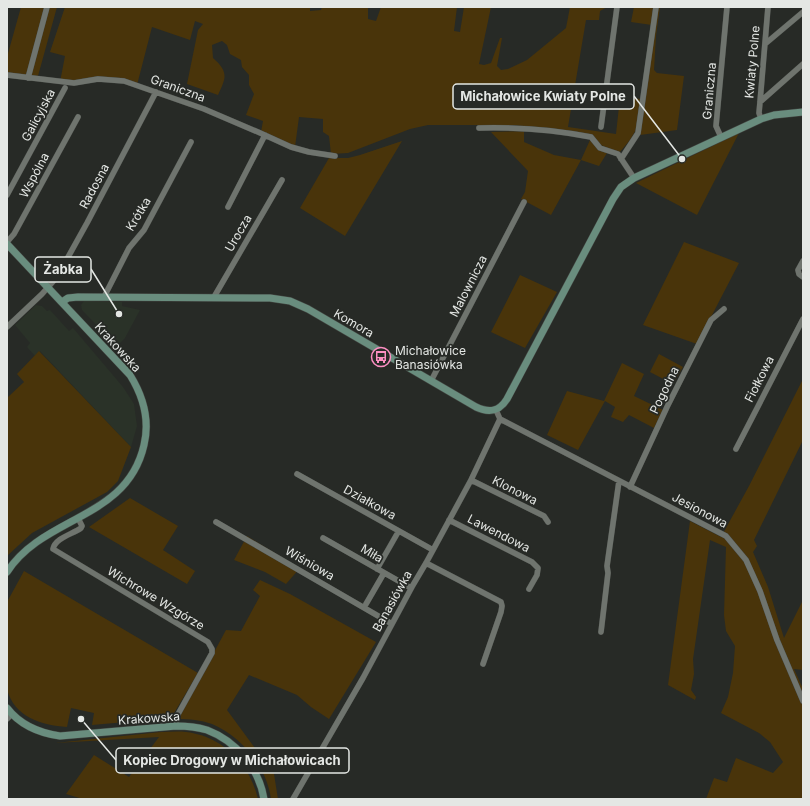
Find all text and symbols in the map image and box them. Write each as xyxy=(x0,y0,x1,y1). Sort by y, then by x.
street label: Kwiaty Polne xyxy=(741,25,763,99)
street label: Graniczna xyxy=(699,62,719,120)
street label: Graniczna xyxy=(148,71,208,105)
callout: Michałowice Kwiaty Polne xyxy=(453,84,634,109)
street label: Galicyjska xyxy=(18,86,58,144)
text: Michałowice Kwiaty Polne xyxy=(460,88,626,104)
street label: Wspólna xyxy=(16,150,52,200)
street label: Radosna xyxy=(76,161,112,211)
street label: Krótka xyxy=(122,194,154,234)
street label: Urocza xyxy=(221,212,255,254)
street label: Malownicza xyxy=(446,253,490,319)
callout: Żabka xyxy=(35,257,91,282)
text: Żabka xyxy=(43,261,83,277)
street label: Komora xyxy=(331,306,377,340)
street label: Krakowska xyxy=(92,319,144,375)
place label: Michałowice Banasiówka xyxy=(395,343,466,372)
bus stop icon: Michałowice Banasiówka xyxy=(370,346,392,368)
street label: Fiołkowa xyxy=(741,353,777,405)
street label: Pogodna xyxy=(646,364,682,416)
street label: Klonowa xyxy=(490,472,540,508)
street label: Działkowa xyxy=(341,481,399,523)
street label: Jesionowa xyxy=(670,489,730,531)
street label: Lawendowa xyxy=(465,511,533,555)
street label: Miła xyxy=(358,541,386,565)
street label: Wiśniowa xyxy=(283,543,337,583)
street label: Wichrowe Wzgórze xyxy=(105,563,207,633)
street label: Banasiówka xyxy=(369,568,415,634)
street label: Krakowska xyxy=(118,708,180,728)
callout: Kopiec Drogowy w Michałowicach xyxy=(116,748,349,773)
text: Kopiec Drogowy w Michałowicach xyxy=(123,752,341,768)

